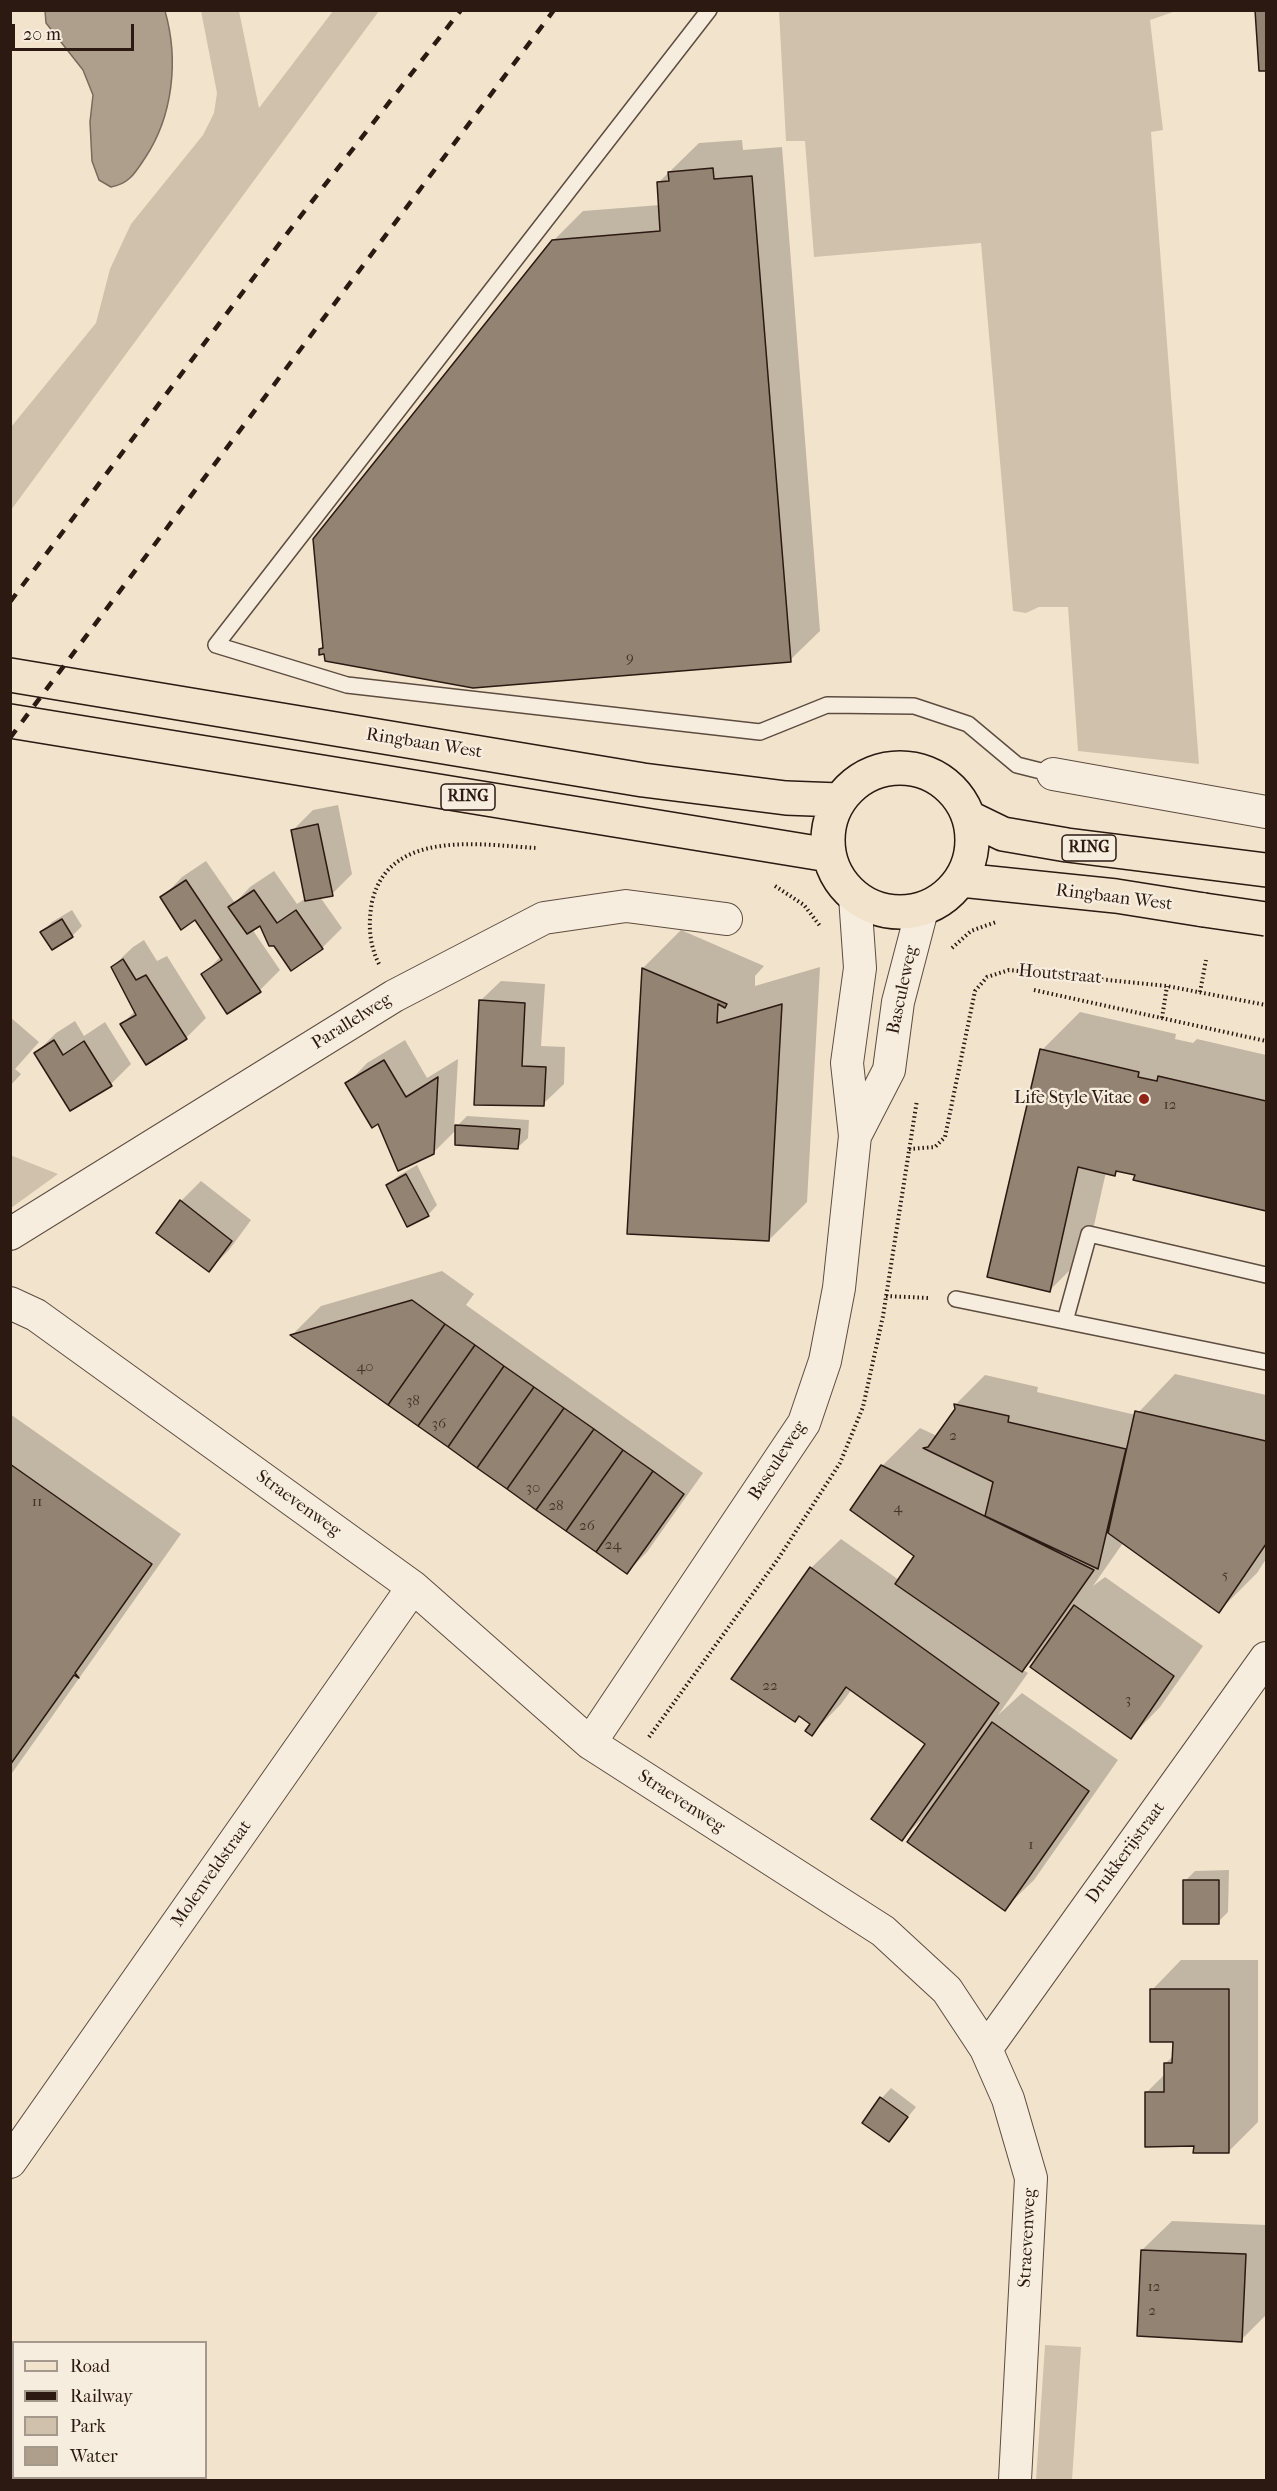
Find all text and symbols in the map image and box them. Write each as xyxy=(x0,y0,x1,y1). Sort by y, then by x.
scale bar xyxy=(15,12,136,50)
text: 20 m xyxy=(23,24,61,45)
house number: 9 xyxy=(626,649,634,667)
street label: Ringbaan West xyxy=(364,724,484,764)
road number: RING xyxy=(441,784,495,810)
road number: RING xyxy=(1062,835,1116,861)
street label: Ringbaan West xyxy=(1054,880,1174,916)
street label: Basculeweg xyxy=(883,944,923,1036)
street label: Houtstraat xyxy=(1018,961,1102,989)
street label: Parallelweg xyxy=(308,989,396,1055)
place label: Life Style Vitae xyxy=(1014,1088,1132,1110)
marker: Life Style Vitae xyxy=(1137,1092,1151,1106)
house number: 12 xyxy=(1163,1096,1177,1114)
house number: 40 xyxy=(356,1358,374,1376)
house number: 38 xyxy=(406,1392,420,1410)
house number: 36 xyxy=(432,1415,446,1433)
street label: Basculeweg xyxy=(744,1417,812,1505)
house number: 2 xyxy=(949,1427,957,1445)
street label: Straevenweg xyxy=(251,1466,345,1542)
house number: 30 xyxy=(526,1479,540,1497)
house number: 11 xyxy=(32,1493,42,1511)
house number: 28 xyxy=(548,1497,564,1515)
house number: 4 xyxy=(894,1499,902,1517)
house number: 26 xyxy=(579,1517,595,1535)
house number: 24 xyxy=(605,1536,621,1554)
house number: 5 xyxy=(1222,1566,1228,1584)
house number: 22 xyxy=(762,1677,778,1695)
house number: 3 xyxy=(1125,1691,1131,1709)
street label: Straevenweg xyxy=(633,1766,729,1838)
street label: Drukkerijstraat xyxy=(1082,1798,1170,1908)
street label: Molenveldstraat xyxy=(167,1817,257,1931)
house number: 1 xyxy=(1028,1836,1034,1854)
street label: Straevenweg xyxy=(1015,2188,1041,2288)
house number: 12 xyxy=(1147,2278,1161,2296)
house number: 2 xyxy=(1148,2302,1156,2320)
legend xyxy=(12,2341,207,2479)
text: Road xyxy=(70,2356,110,2377)
text: Railway xyxy=(70,2386,133,2407)
text: Park xyxy=(70,2416,106,2437)
text: Water xyxy=(70,2446,118,2467)

